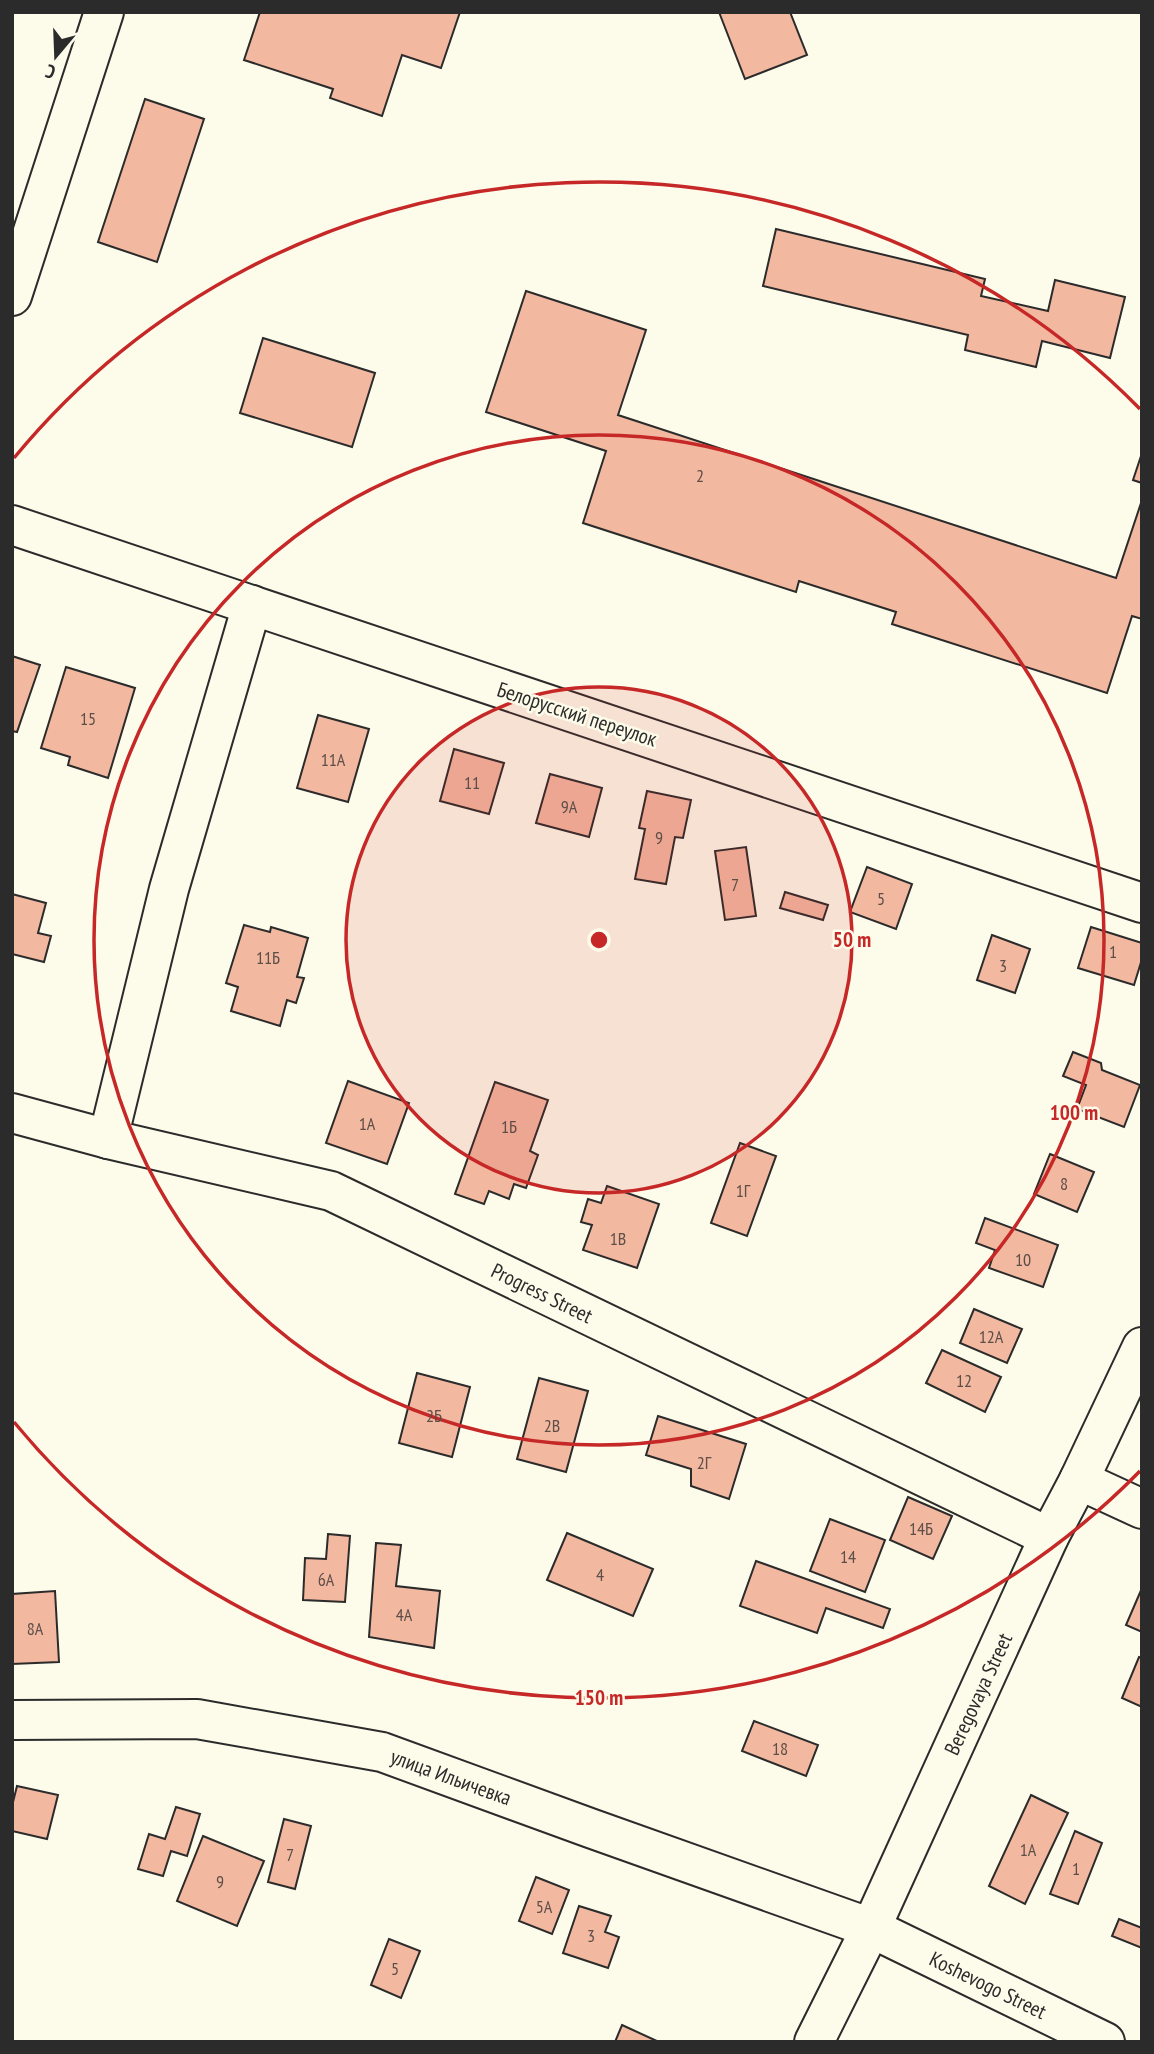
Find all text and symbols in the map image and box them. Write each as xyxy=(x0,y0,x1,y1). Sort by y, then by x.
north arrow xyxy=(21,21,91,91)
text: С xyxy=(42,59,58,85)
house number: 2 xyxy=(696,464,704,487)
street label: Белорусский переулок xyxy=(494,675,660,753)
house number: 15 xyxy=(80,707,96,730)
house number: 11А xyxy=(321,748,346,771)
house number: 11 xyxy=(464,771,480,794)
house number: 9А xyxy=(561,795,578,818)
house number: 9 xyxy=(655,826,663,849)
house number: 7 xyxy=(731,873,739,896)
house number: 5 xyxy=(877,887,885,910)
text: 50 m xyxy=(833,926,871,953)
centre of rings xyxy=(587,928,611,952)
house number: 1 xyxy=(1109,940,1117,963)
house number: 11Б xyxy=(256,946,280,969)
house number: 3 xyxy=(999,954,1007,977)
text: 100 m xyxy=(1050,1099,1098,1126)
house number: 1А xyxy=(359,1112,376,1135)
house number: 1Б xyxy=(501,1115,517,1138)
house number: 8 xyxy=(1060,1172,1068,1195)
house number: 1Г xyxy=(736,1179,751,1202)
house number: 1В xyxy=(610,1227,626,1250)
house number: 10 xyxy=(1015,1248,1031,1271)
street label: Progress Street xyxy=(487,1257,597,1329)
house number: 12А xyxy=(979,1325,1004,1348)
house number: 12 xyxy=(956,1369,972,1392)
house number: 2Б xyxy=(426,1404,442,1427)
house number: 2В xyxy=(544,1414,560,1437)
house number: 2Г xyxy=(697,1451,712,1474)
house number: 14Б xyxy=(909,1517,933,1540)
house number: 14 xyxy=(840,1545,856,1568)
house number: 4 xyxy=(596,1563,604,1586)
house number: 6А xyxy=(318,1568,335,1591)
house number: 4А xyxy=(396,1603,413,1626)
house number: 8А xyxy=(27,1617,44,1640)
street label: Beregovaya Street xyxy=(938,1628,1018,1759)
text: 150 m xyxy=(575,1684,623,1711)
house number: 18 xyxy=(772,1737,788,1760)
street label: улица Ильичевка xyxy=(387,1743,515,1811)
house number: 1А xyxy=(1020,1838,1037,1861)
house number: 7 xyxy=(286,1843,294,1866)
house number: 1 xyxy=(1072,1857,1080,1880)
house number: 9 xyxy=(216,1870,224,1893)
house number: 5А xyxy=(536,1895,553,1918)
house number: 3 xyxy=(587,1924,595,1947)
street label: Koshevogo Street xyxy=(925,1945,1051,2025)
house number: 5 xyxy=(391,1957,399,1980)

